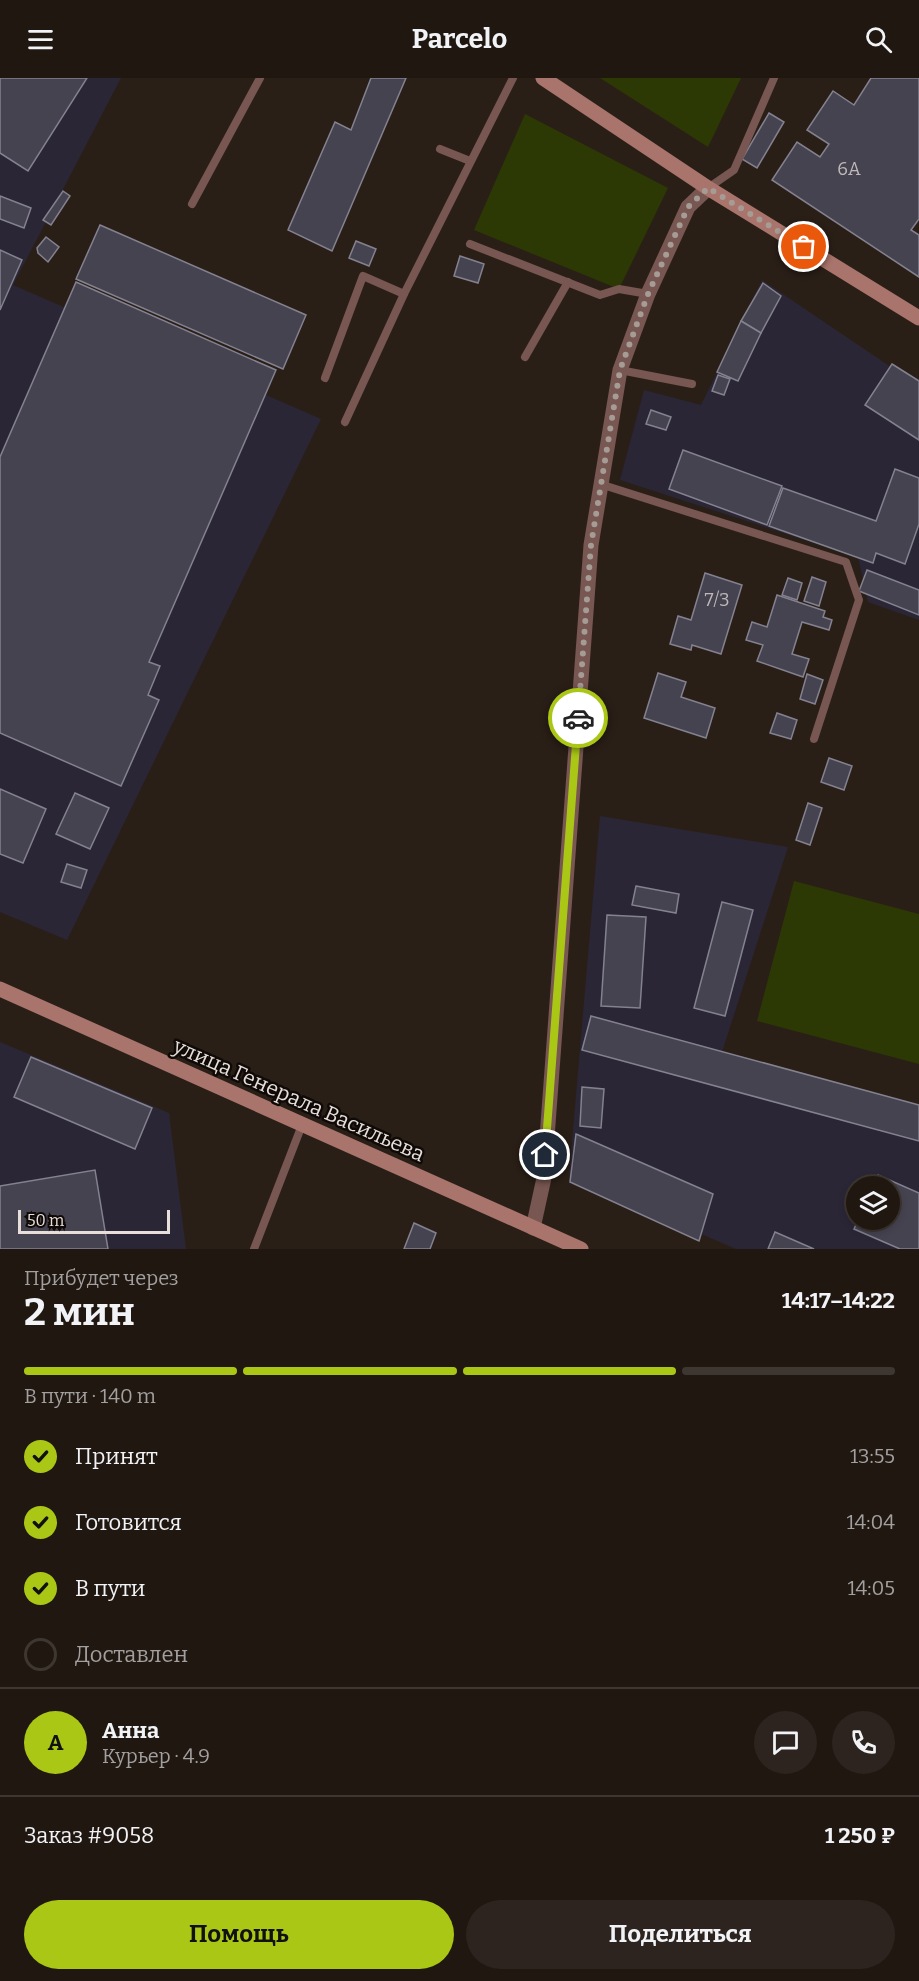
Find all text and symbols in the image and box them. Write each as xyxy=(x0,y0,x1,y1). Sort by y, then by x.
icon: menu xyxy=(24,23,57,56)
text: Parcelo xyxy=(412,23,507,55)
icon: search xyxy=(862,23,895,56)
house number: 6А xyxy=(837,158,861,180)
pin xyxy=(778,221,829,272)
icon: bag xyxy=(787,230,820,263)
house number: 7/3 xyxy=(705,589,729,611)
courier xyxy=(548,688,608,748)
icon: car xyxy=(562,702,595,735)
street label: улица Генерала Васильева xyxy=(168,1032,429,1167)
pin xyxy=(519,1129,570,1180)
icon: home xyxy=(528,1138,561,1171)
map controls xyxy=(846,1176,900,1230)
button: layers xyxy=(846,1176,900,1230)
scale bar xyxy=(18,1207,170,1234)
text: 50 m xyxy=(27,1211,64,1230)
text: Прибудет через xyxy=(24,1266,179,1290)
text: 14:17–14:22 xyxy=(782,1287,895,1314)
text: 2 мин xyxy=(24,1289,135,1335)
text: В пути · 140 m xyxy=(24,1384,156,1408)
icon: check xyxy=(24,1440,57,1473)
text: Принят xyxy=(75,1443,158,1470)
text: 13:55 xyxy=(850,1444,895,1468)
icon: check xyxy=(24,1506,57,1539)
text: Готовится xyxy=(75,1509,182,1536)
text: 14:04 xyxy=(846,1510,895,1534)
icon: check xyxy=(24,1572,57,1605)
text: В пути xyxy=(75,1575,145,1602)
text: 14:05 xyxy=(847,1576,895,1600)
text: Доставлен xyxy=(75,1641,188,1668)
button: chat xyxy=(754,1711,817,1774)
button: phone xyxy=(832,1711,895,1774)
text: Анна xyxy=(102,1717,159,1744)
text: А xyxy=(48,1729,63,1756)
text: Курьер · 4.9 xyxy=(102,1744,210,1768)
text: Заказ #9058 xyxy=(24,1822,154,1849)
text: 1 250 ₽ xyxy=(825,1822,895,1849)
button: Помощь xyxy=(24,1900,454,1969)
button: Поделиться xyxy=(466,1900,895,1969)

